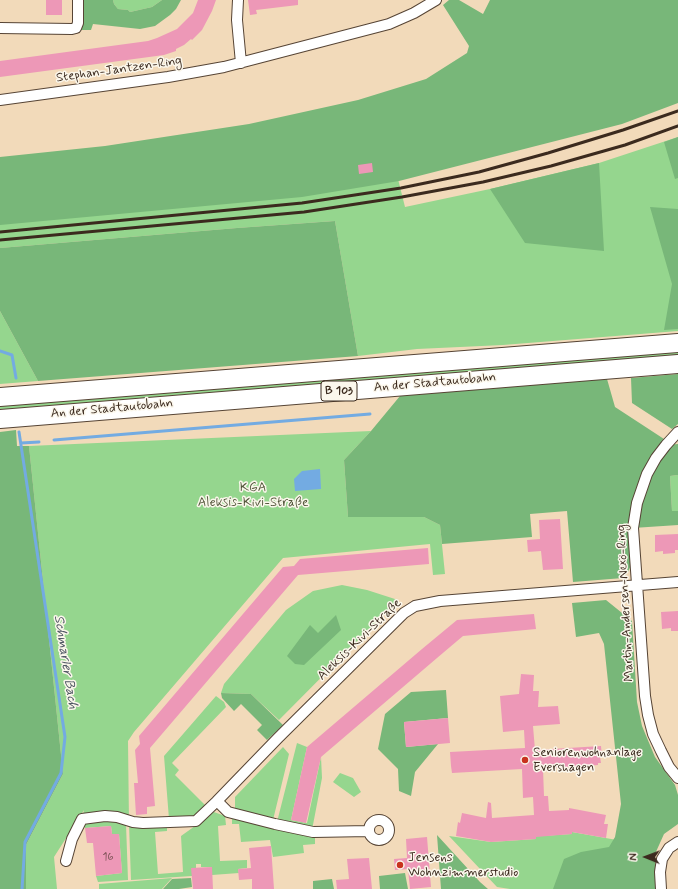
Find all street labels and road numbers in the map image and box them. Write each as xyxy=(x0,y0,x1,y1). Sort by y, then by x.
street label: Stephan-Jantzen-Ring xyxy=(55,53,183,87)
street label: An der Stadtautobahn xyxy=(373,370,497,396)
road number: B 103 xyxy=(321,381,357,401)
street label: An der Stadtautobahn xyxy=(50,396,174,422)
street label: Martin-Andersen-Nexö-Ring xyxy=(614,524,638,682)
street label: Aleksis-Kivi-Straße xyxy=(315,596,405,684)

